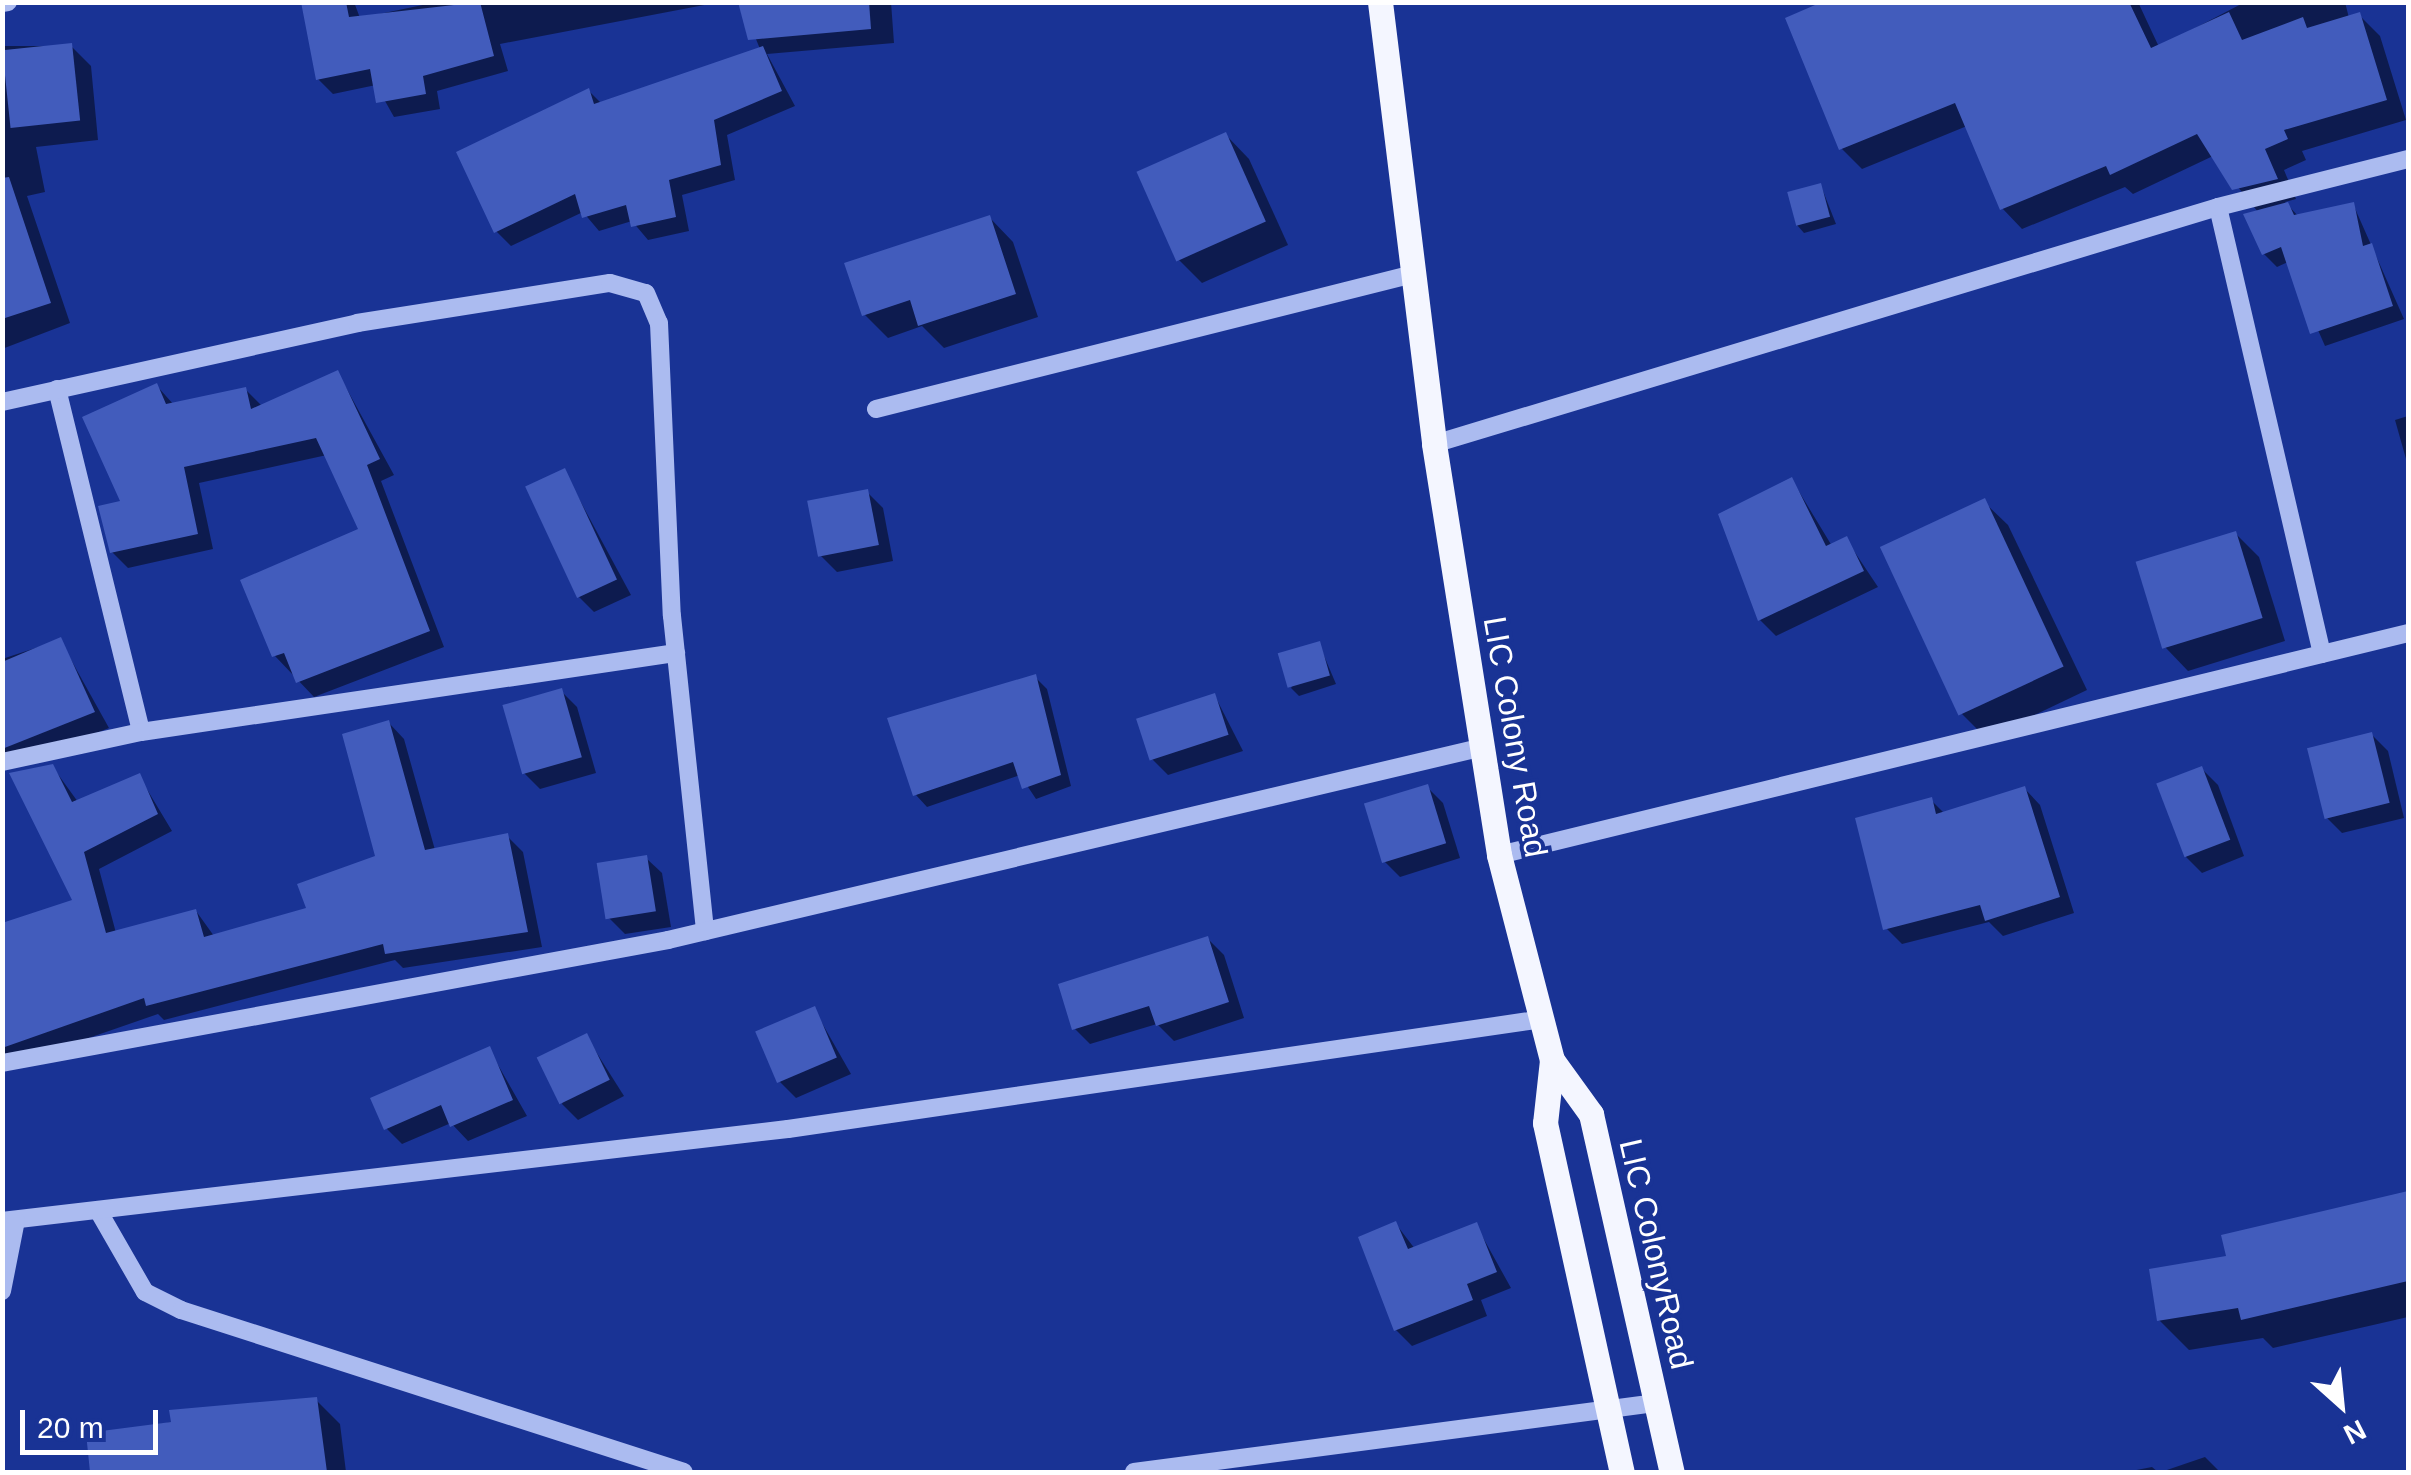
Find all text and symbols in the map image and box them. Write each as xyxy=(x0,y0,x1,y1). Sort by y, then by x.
street label: LIC Colony Road xyxy=(1475,614,1555,860)
street label: LIC ColonyRoad xyxy=(1611,1135,1701,1373)
north arrow xyxy=(2291,1355,2391,1455)
scale bar xyxy=(25,1390,162,1452)
text: 20 m xyxy=(37,1411,104,1444)
text: N xyxy=(2339,1414,2371,1451)

